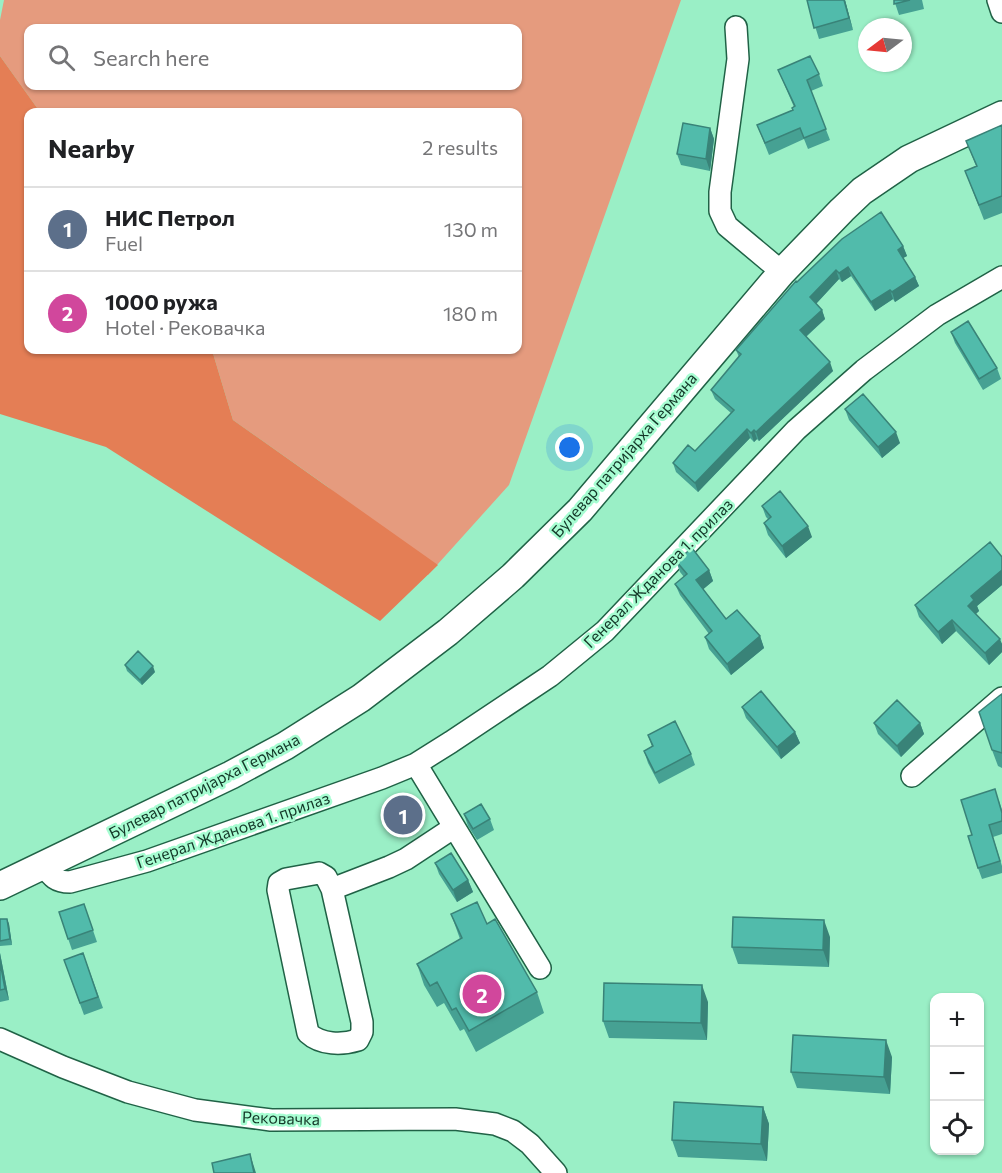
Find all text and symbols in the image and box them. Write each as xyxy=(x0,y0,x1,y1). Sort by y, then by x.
north arrow xyxy=(858,18,912,72)
search box xyxy=(24,24,522,90)
icon: search xyxy=(45,41,78,74)
text: Search here xyxy=(93,44,209,71)
text: Nearby xyxy=(48,132,135,163)
text: 2 results xyxy=(422,135,498,159)
text: НИС Петрол xyxy=(105,204,235,231)
text: 1 xyxy=(63,217,72,241)
text: 130 m xyxy=(444,217,498,241)
text: Fuel xyxy=(105,231,143,255)
text: 1000 ружа xyxy=(105,288,218,315)
text: 2 xyxy=(62,301,73,325)
text: 180 m xyxy=(443,301,498,325)
text: Hotel · Рековачка xyxy=(105,315,265,339)
street label: Булевар патријарха Германа xyxy=(547,369,700,541)
your location xyxy=(555,433,584,462)
street label: Генерал Жданова 1. прилаз xyxy=(579,494,736,651)
street label: Булевар патријарха Германа xyxy=(105,729,302,842)
street label: Генерал Жданова 1. прилаз xyxy=(134,787,332,872)
pin: 1 xyxy=(384,792,422,838)
pin: 2 xyxy=(462,972,502,1016)
map controls xyxy=(930,993,984,1155)
button: + xyxy=(930,993,984,1047)
button: − xyxy=(930,1047,984,1101)
button: locate xyxy=(930,1101,984,1155)
street label: Рековачка xyxy=(242,1107,320,1128)

